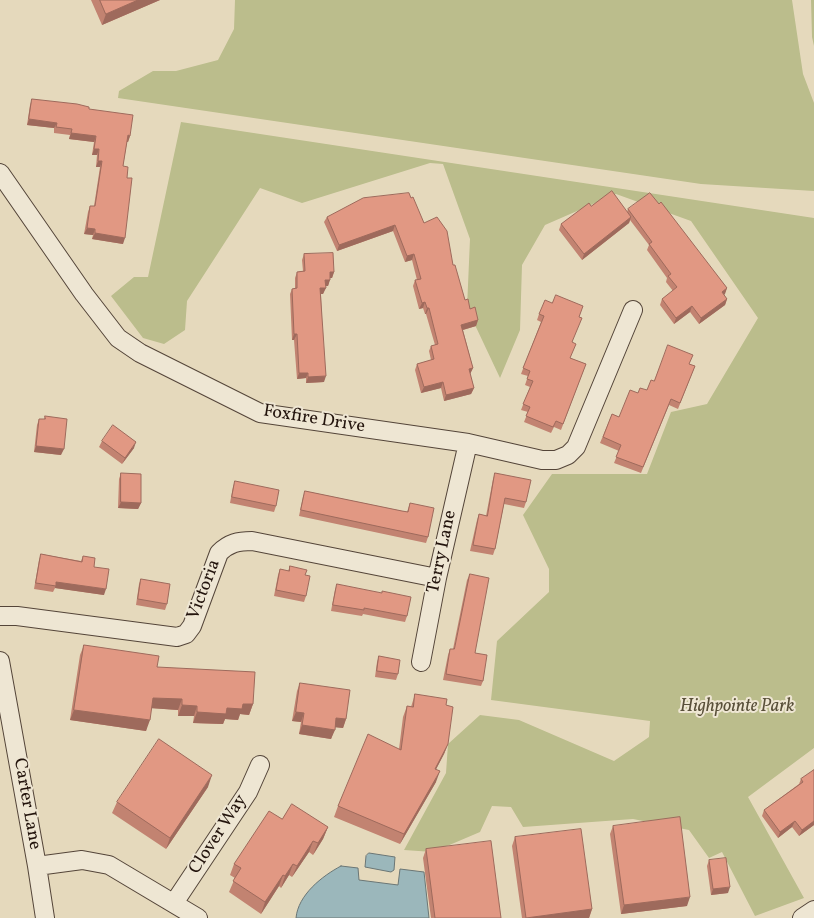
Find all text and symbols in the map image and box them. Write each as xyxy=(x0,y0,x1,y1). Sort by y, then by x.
street label: Foxfire Drive xyxy=(262,401,366,439)
street label: Terry Lane xyxy=(424,508,462,596)
street label: Victoria xyxy=(184,557,226,623)
park label: Highpointe Park xyxy=(680,697,794,719)
street label: Carter Lane xyxy=(7,757,45,851)
street label: Clover Way xyxy=(185,791,253,879)

